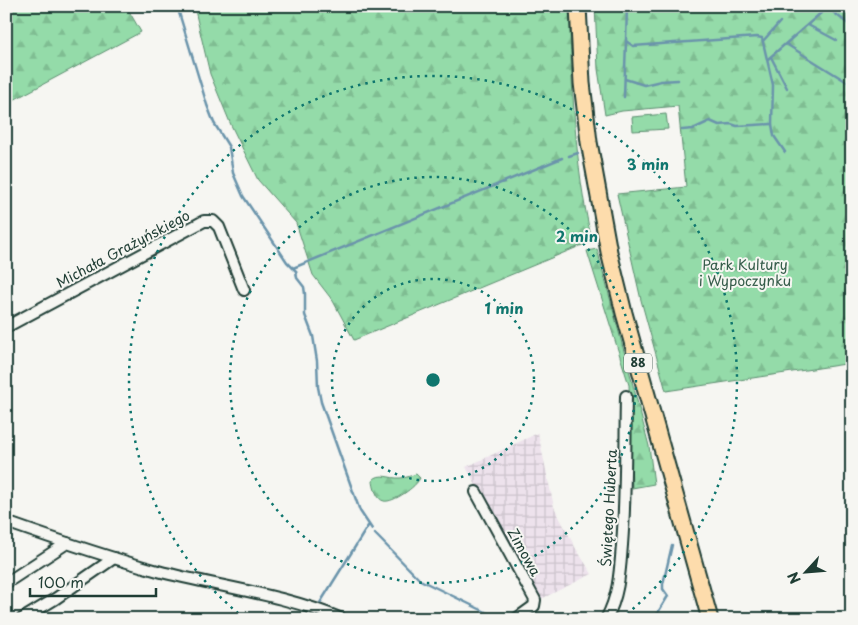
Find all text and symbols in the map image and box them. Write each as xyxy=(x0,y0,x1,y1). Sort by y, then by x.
text: 3 min xyxy=(627,152,669,175)
street label: Michała Grażyńskiego xyxy=(52,204,193,293)
text: 2 min xyxy=(556,224,598,247)
park label: Park Kultury i Wypoczynku xyxy=(699,254,791,291)
text: 1 min xyxy=(485,296,523,319)
road number: 88 xyxy=(624,353,652,372)
centre of rings xyxy=(424,371,442,389)
street label: Świętego Huberta xyxy=(595,449,622,567)
street label: Zimowa xyxy=(503,524,546,580)
north arrow xyxy=(780,548,830,598)
scale bar xyxy=(30,565,156,597)
text: N xyxy=(782,568,806,588)
text: 100 m xyxy=(38,570,84,593)

